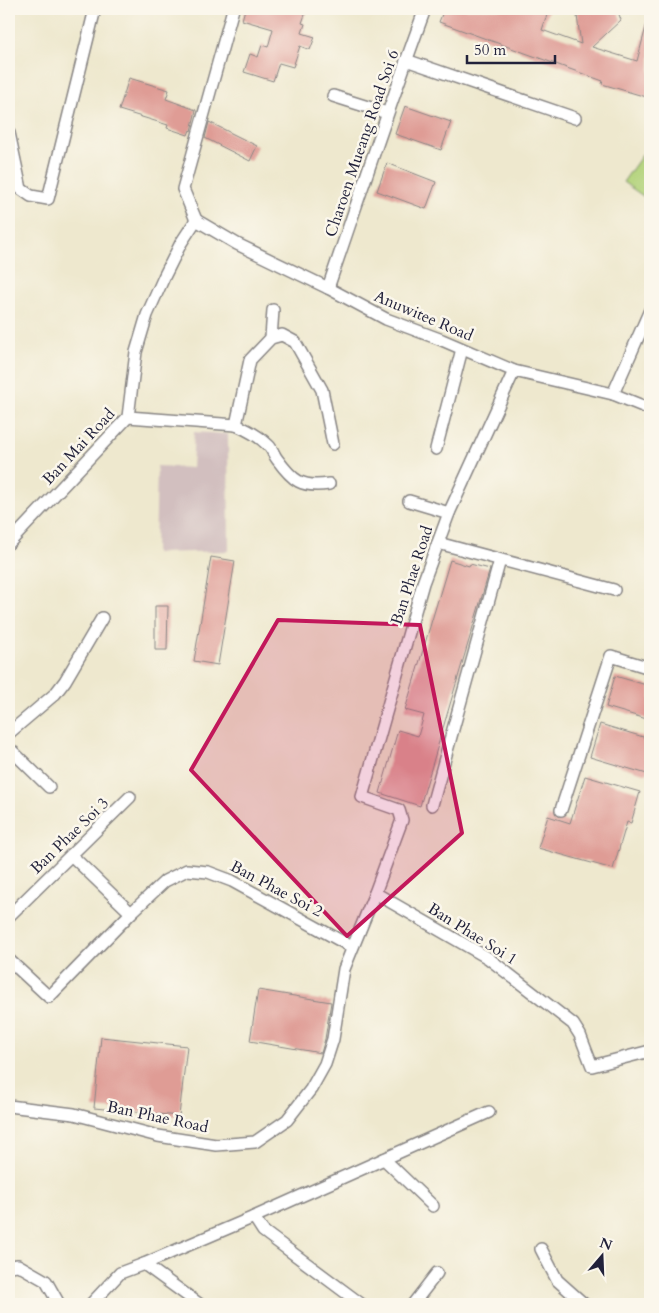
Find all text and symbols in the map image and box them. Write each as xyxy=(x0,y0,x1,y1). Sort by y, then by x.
scale bar xyxy=(467,32,554,64)
text: 50 m xyxy=(474,40,506,60)
street label: Charoen Mueang Road Soi 6 xyxy=(320,47,404,240)
street label: Anuwitee Road xyxy=(371,285,477,347)
street label: Ban Mai Road xyxy=(38,403,120,490)
street label: Ban Phae Road xyxy=(386,522,438,628)
street label: Ban Phae Soi 3 xyxy=(26,793,114,879)
street label: Ban Phae Soi 2 xyxy=(227,855,327,922)
street label: Ban Phae Soi 1 xyxy=(424,898,521,970)
street label: Ban Phae Road xyxy=(105,1096,211,1139)
north arrow xyxy=(576,1230,626,1280)
text: N xyxy=(597,1233,615,1255)

